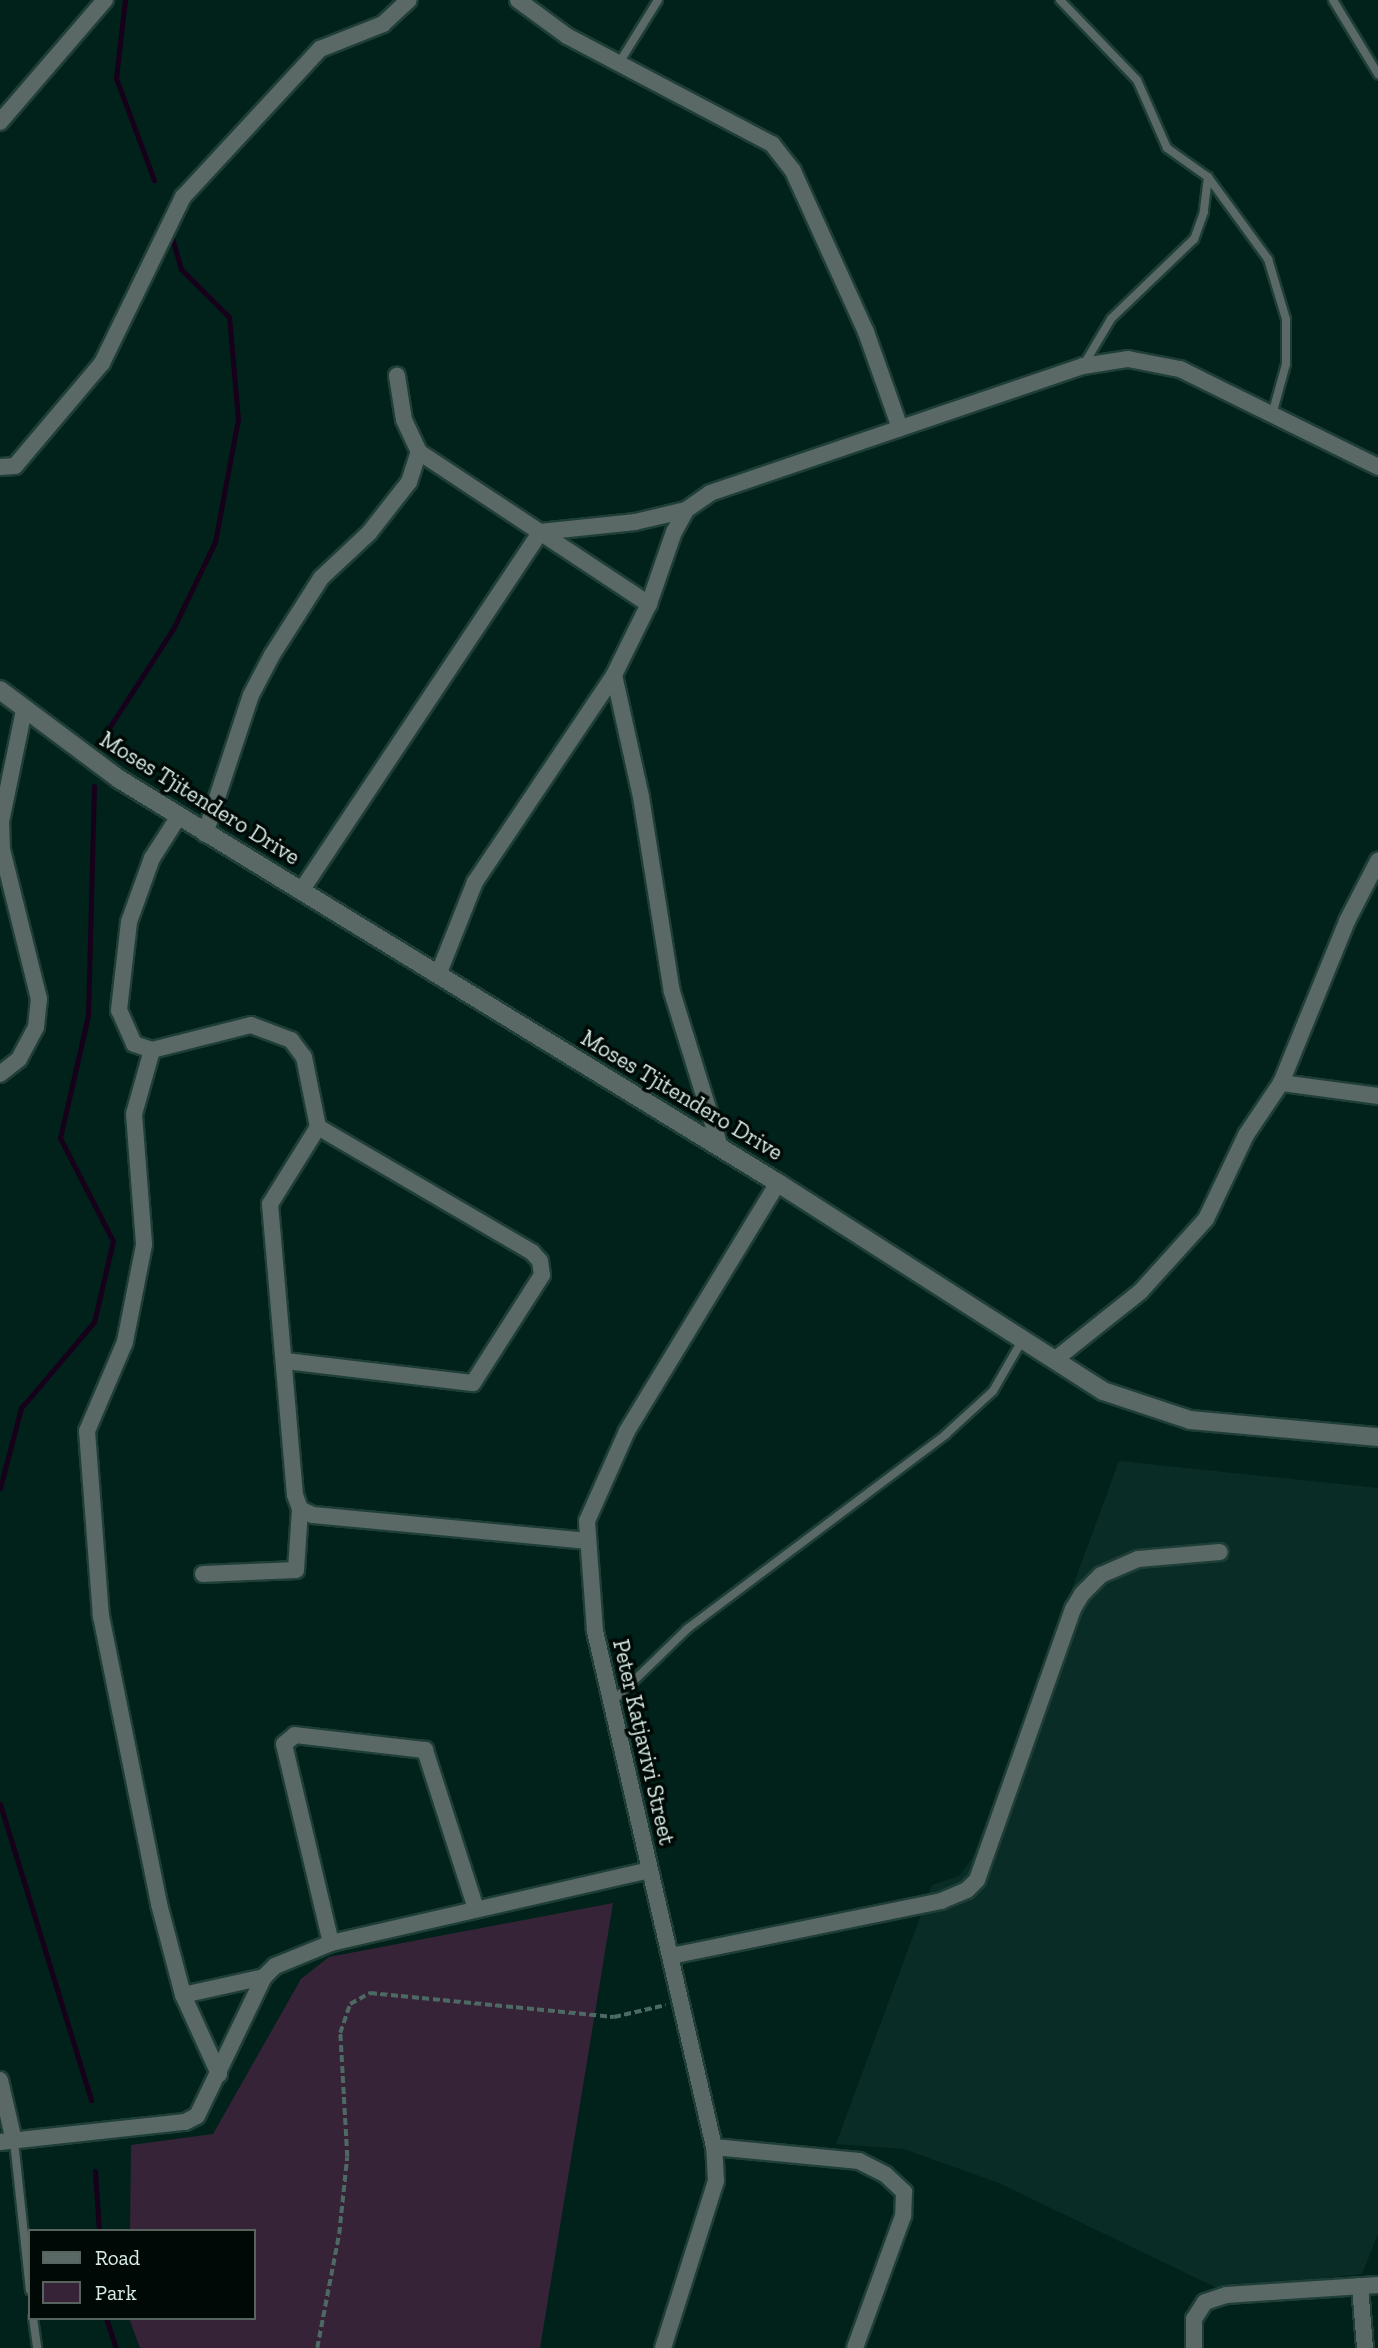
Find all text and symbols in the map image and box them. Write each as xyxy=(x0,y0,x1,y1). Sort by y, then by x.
street label: Moses Tjitendero Drive xyxy=(95,725,305,871)
street label: Moses Tjitendero Drive xyxy=(576,1024,788,1166)
street label: Peter Katjavivi Street xyxy=(607,1636,681,1848)
legend xyxy=(28,2229,256,2320)
text: Road xyxy=(95,2245,140,2270)
text: Park xyxy=(95,2280,137,2305)

